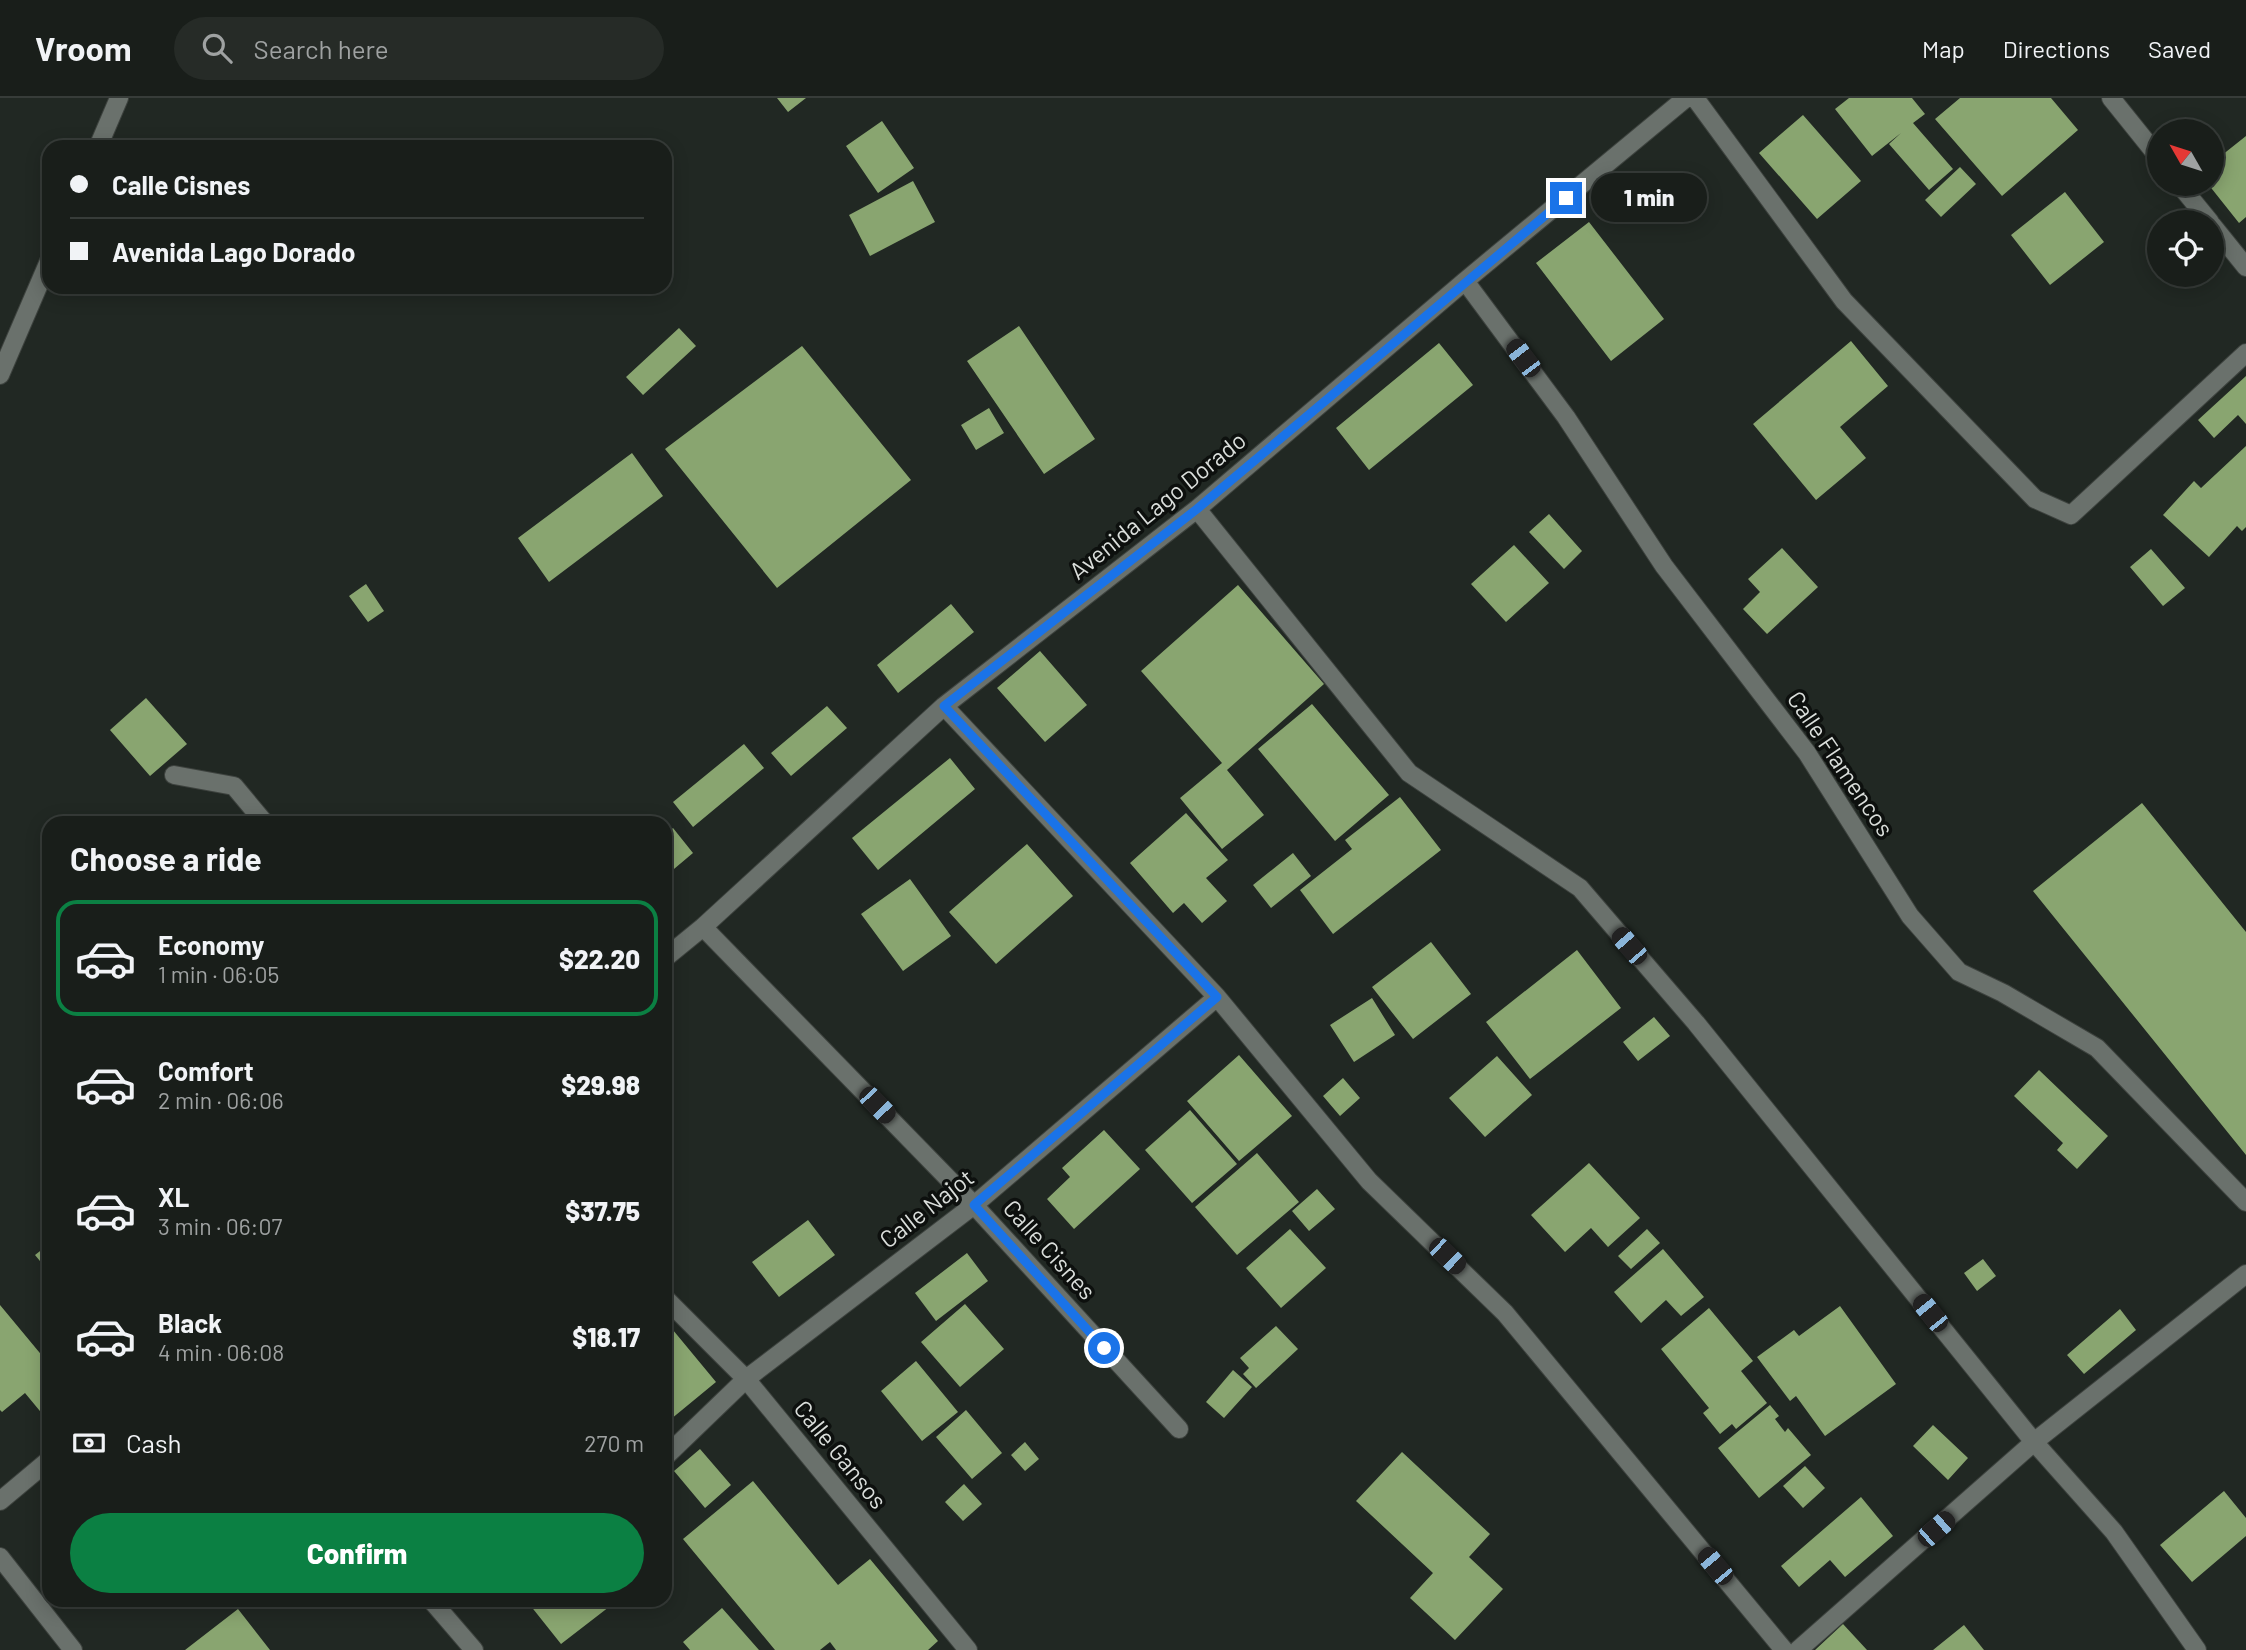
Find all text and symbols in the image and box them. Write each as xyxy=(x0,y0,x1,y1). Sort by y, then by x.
search box xyxy=(174,17,664,80)
text: Vroom xyxy=(35,28,132,68)
icon: search xyxy=(198,29,236,67)
text: Search here xyxy=(254,33,389,64)
text: Map xyxy=(1922,34,1965,63)
text: Directions xyxy=(2003,34,2110,63)
text: Saved xyxy=(2148,34,2211,63)
north arrow xyxy=(2147,119,2224,196)
map controls xyxy=(2147,119,2224,287)
text: Calle Cisnes xyxy=(112,169,250,200)
callout: 1 min xyxy=(1590,174,1706,222)
route end xyxy=(1550,182,1582,214)
text: 1 min xyxy=(1624,183,1674,211)
button: locate xyxy=(2147,210,2224,287)
text: Avenida Lago Dorado xyxy=(112,236,355,267)
car xyxy=(1502,335,1545,381)
street label: Avenida Lago Dorado xyxy=(1063,425,1251,585)
street label: Calle Flamencos xyxy=(1782,685,1901,841)
text: Choose a ride xyxy=(70,839,262,877)
car xyxy=(1608,923,1651,969)
icon: car xyxy=(74,927,137,990)
text: Economy xyxy=(158,929,264,960)
text: $22.20 xyxy=(559,943,640,974)
text: 1 min · 06:05 xyxy=(158,960,279,988)
icon: car xyxy=(74,1053,137,1116)
text: Comfort xyxy=(158,1055,254,1086)
text: $29.98 xyxy=(561,1069,640,1100)
car xyxy=(855,1083,900,1127)
text: 2 min · 06:06 xyxy=(158,1086,284,1114)
street label: Calle Najot xyxy=(873,1162,979,1254)
icon: car xyxy=(74,1179,137,1242)
text: XL xyxy=(158,1181,189,1212)
street label: Calle Cisnes xyxy=(998,1193,1103,1305)
text: $37.75 xyxy=(565,1195,640,1226)
text: 3 min · 06:07 xyxy=(158,1212,282,1240)
car xyxy=(1425,1234,1470,1278)
car xyxy=(1909,1290,1952,1336)
icon: car xyxy=(74,1305,137,1368)
text: Black xyxy=(158,1307,222,1338)
text: $18.17 xyxy=(572,1321,640,1352)
route start xyxy=(1088,1332,1120,1364)
text: 4 min · 06:08 xyxy=(158,1338,284,1366)
street label: Calle Gansos xyxy=(789,1394,894,1514)
icon: cash xyxy=(70,1424,108,1462)
text: Cash xyxy=(126,1427,181,1458)
text: 270 m xyxy=(584,1429,644,1457)
car xyxy=(1914,1507,1959,1551)
button: Confirm xyxy=(70,1513,644,1593)
car xyxy=(1694,1543,1737,1589)

